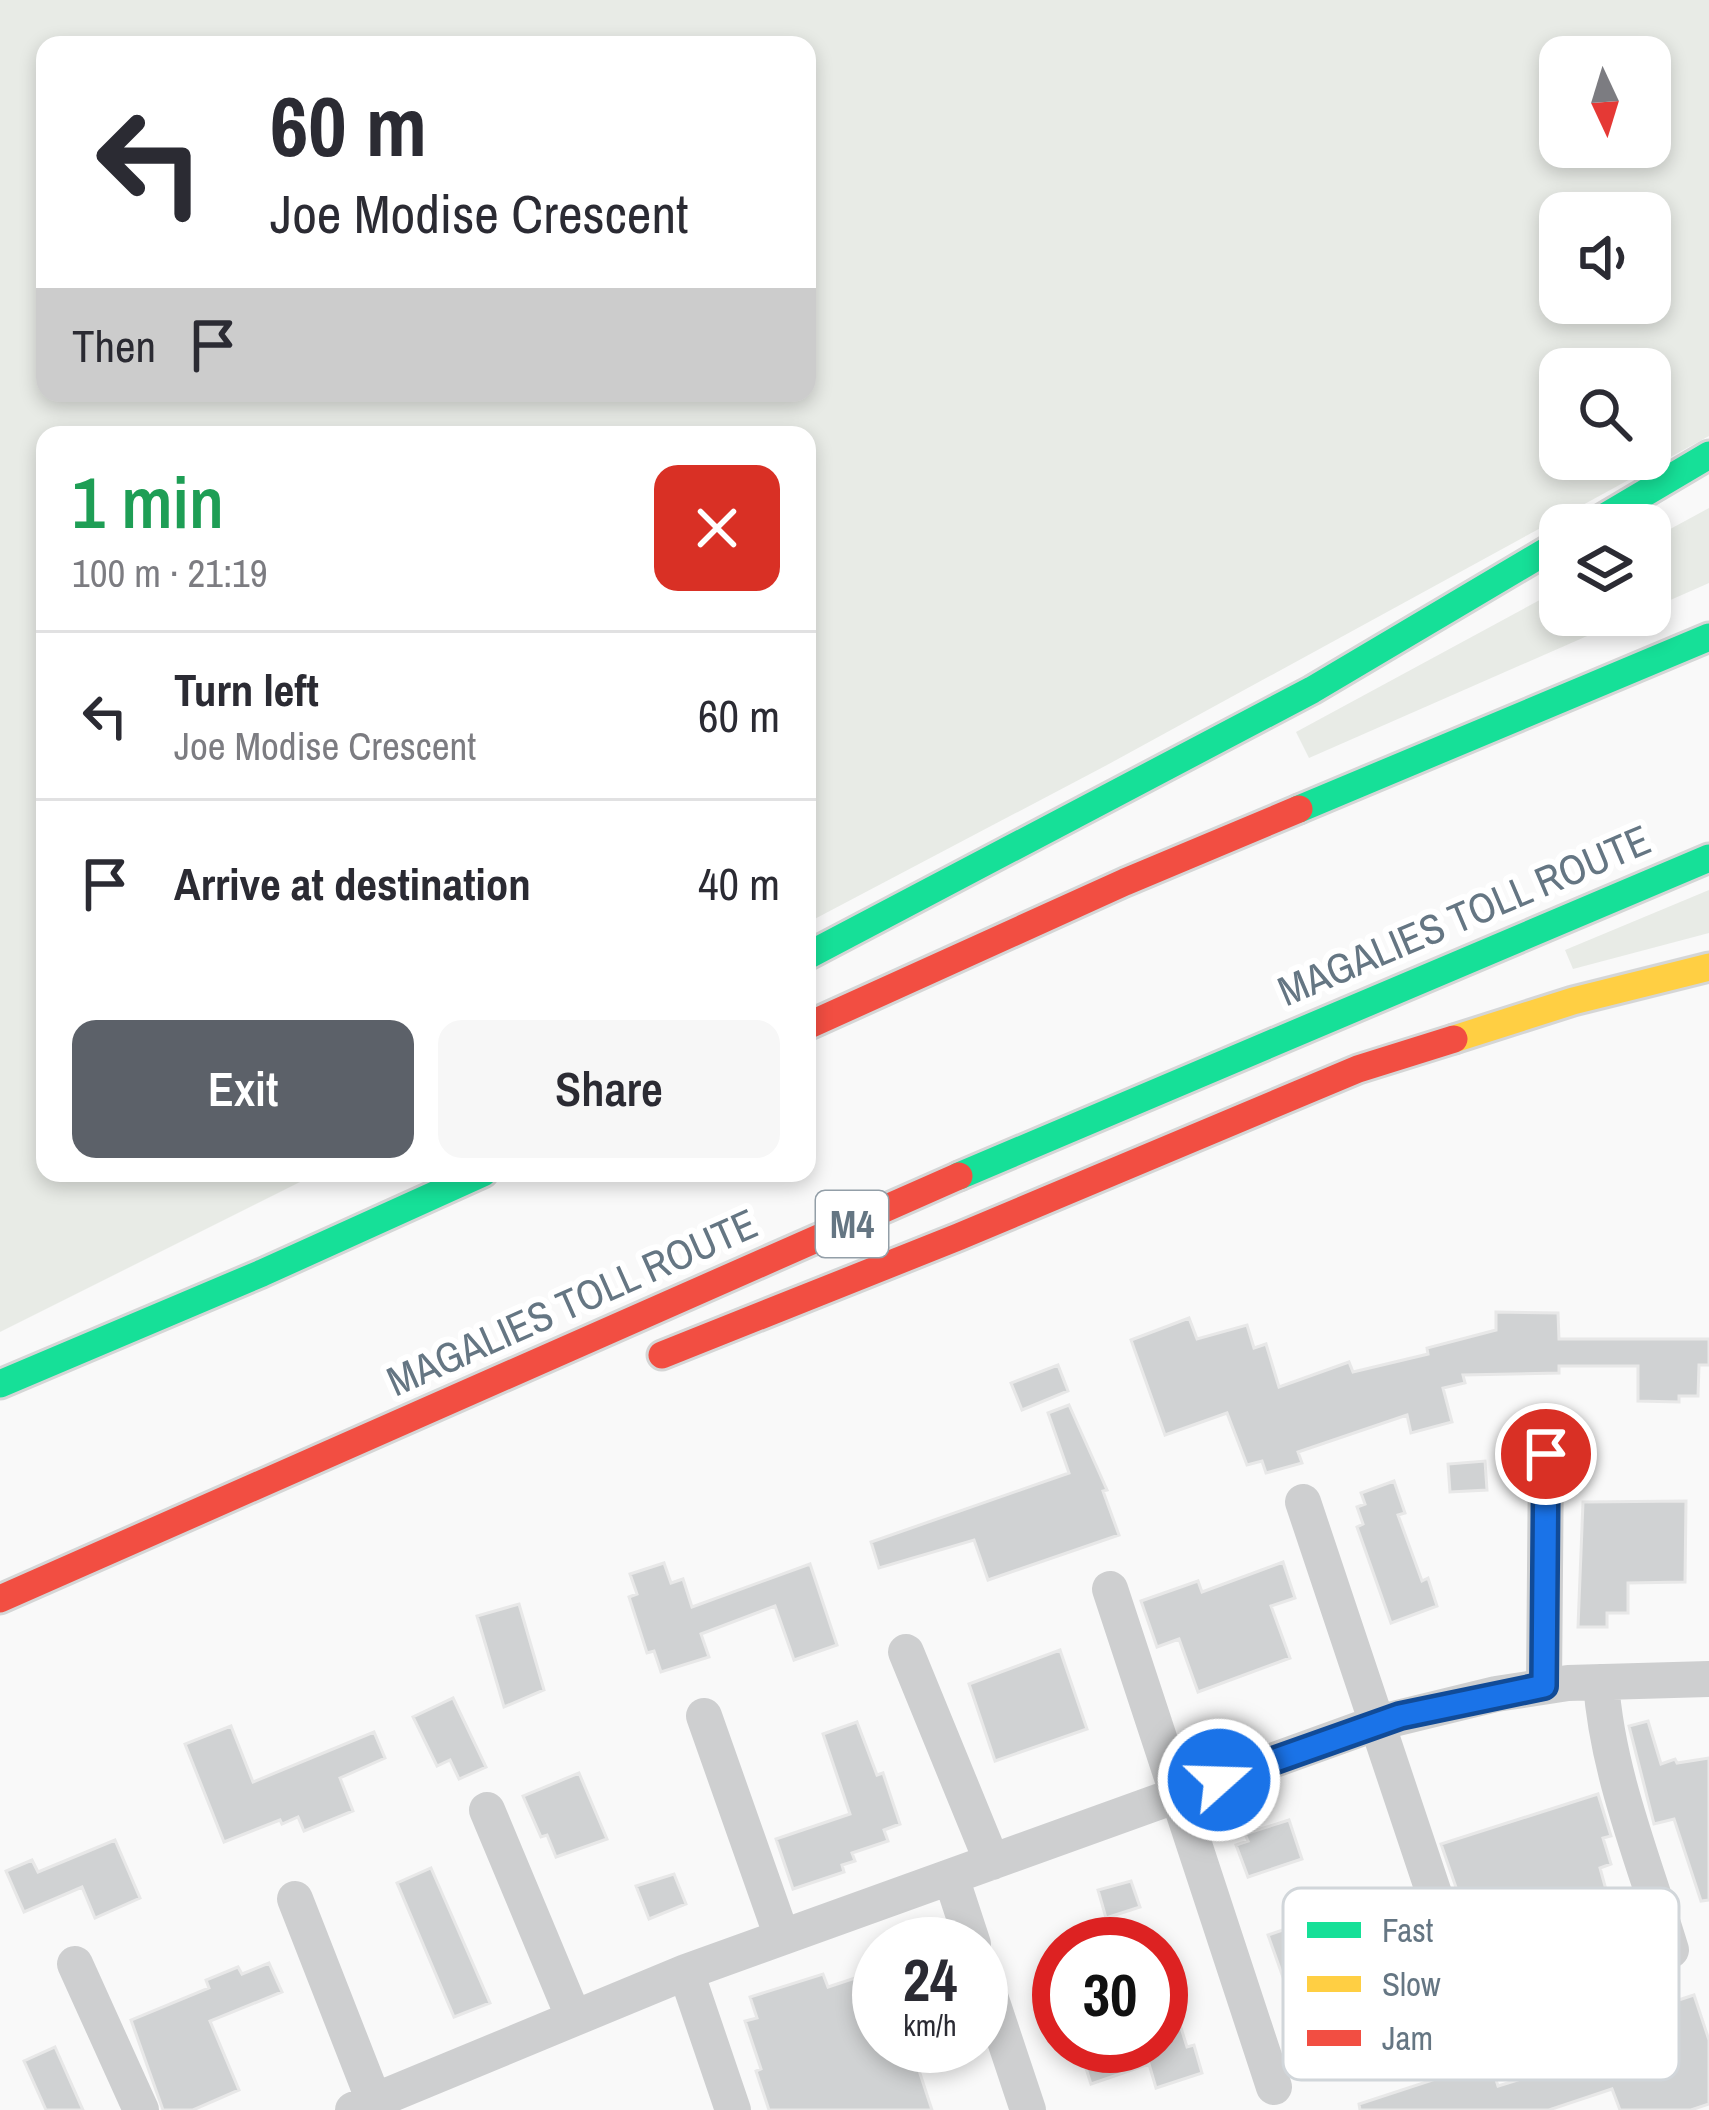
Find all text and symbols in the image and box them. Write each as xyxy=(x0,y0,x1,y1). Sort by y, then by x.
north arrow xyxy=(1539,36,1671,168)
map controls xyxy=(1539,36,1671,636)
text: 60 m xyxy=(270,69,427,182)
icon: left xyxy=(72,84,228,240)
text: Joe Modise Crescent xyxy=(270,177,688,250)
button: sound xyxy=(1539,192,1671,324)
icon: arrive xyxy=(180,312,246,378)
text: Then xyxy=(72,315,156,376)
button: search xyxy=(1539,348,1671,480)
text: 1 min xyxy=(72,453,224,550)
button: close xyxy=(654,465,780,591)
button: layers xyxy=(1539,504,1671,636)
text: 100 m · 21:19 xyxy=(72,547,268,599)
text: Turn left xyxy=(174,659,319,720)
icon: left xyxy=(72,683,138,749)
text: 60 m xyxy=(698,685,780,746)
text: Joe Modise Crescent xyxy=(174,720,476,772)
street label: MAGALIES TOLL ROUTE xyxy=(1269,811,1659,1019)
icon: arrive xyxy=(72,851,138,917)
text: Arrive at destination xyxy=(174,853,531,914)
text: 40 m xyxy=(698,853,780,914)
button: Exit xyxy=(72,1020,414,1158)
button: Share xyxy=(438,1020,780,1158)
road number: M4 xyxy=(816,1191,888,1257)
street label: MAGALIES TOLL ROUTE xyxy=(378,1195,766,1409)
pin xyxy=(1495,1403,1597,1505)
icon: arrive xyxy=(1513,1421,1579,1487)
position arrow xyxy=(1156,1717,1282,1843)
legend xyxy=(1283,1888,1679,2080)
text: Fast xyxy=(1382,1908,1433,1952)
speed limit sign: 30 xyxy=(1032,1917,1188,2073)
text: 24 xyxy=(903,1939,957,2020)
text: Slow xyxy=(1382,1962,1441,2006)
text: km/h xyxy=(903,2005,957,2045)
text: Jam xyxy=(1382,2016,1433,2060)

